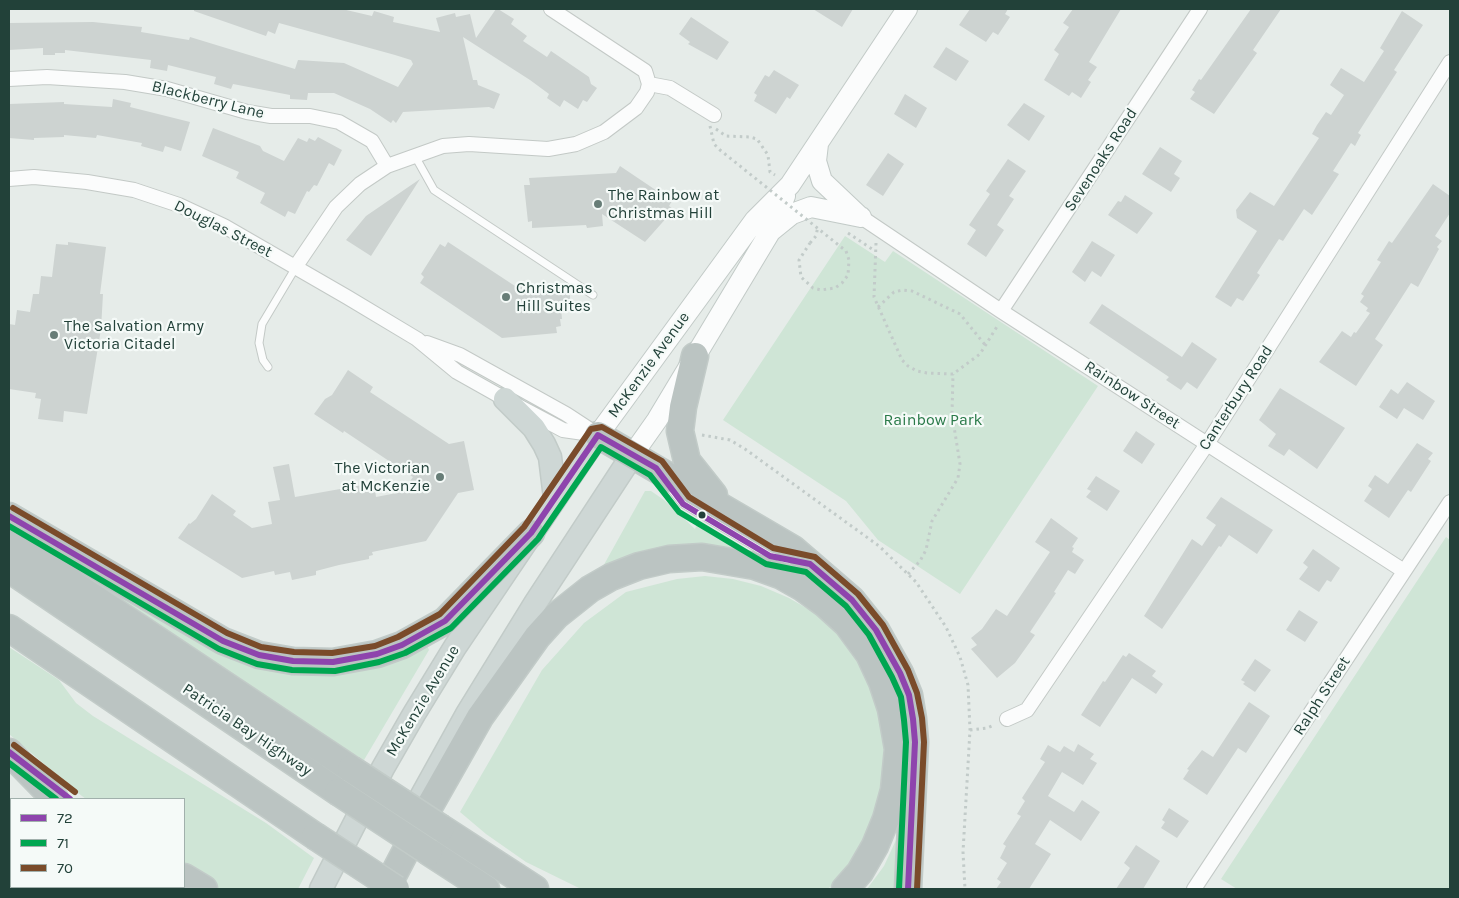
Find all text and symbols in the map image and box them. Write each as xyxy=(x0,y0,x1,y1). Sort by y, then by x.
street label: Blackberry Lane xyxy=(150,77,266,123)
street label: Sevenoaks Road xyxy=(1060,105,1142,215)
place label: The Rainbow at Christmas Hill xyxy=(608,185,719,223)
street label: Douglas Street xyxy=(171,196,275,262)
marker: The Rainbow at Christmas Hill xyxy=(592,198,604,210)
place label: Christmas Hill Suites xyxy=(516,278,593,316)
marker: Christmas Hill Suites xyxy=(500,291,512,303)
street label: McKenzie Avenue xyxy=(604,308,694,422)
place label: The Salvation Army Victoria Citadel xyxy=(64,316,204,354)
marker: The Salvation Army Victoria Citadel xyxy=(48,329,60,341)
street label: Canterbury Road xyxy=(1195,342,1277,454)
street label: Rainbow Street xyxy=(1080,357,1184,433)
park label: Rainbow Park xyxy=(883,410,983,430)
place label: The Victorian at McKenzie xyxy=(335,458,430,496)
marker: The Victorian at McKenzie xyxy=(434,471,446,483)
unlabelled marker xyxy=(697,510,707,520)
street label: McKenzie Avenue xyxy=(382,642,464,760)
street label: Ralph Street xyxy=(1289,653,1355,739)
street label: Patricia Bay Highway xyxy=(179,680,315,780)
legend xyxy=(10,798,185,888)
text: 72 xyxy=(57,809,73,827)
text: 71 xyxy=(57,834,69,852)
text: 70 xyxy=(57,859,73,877)

